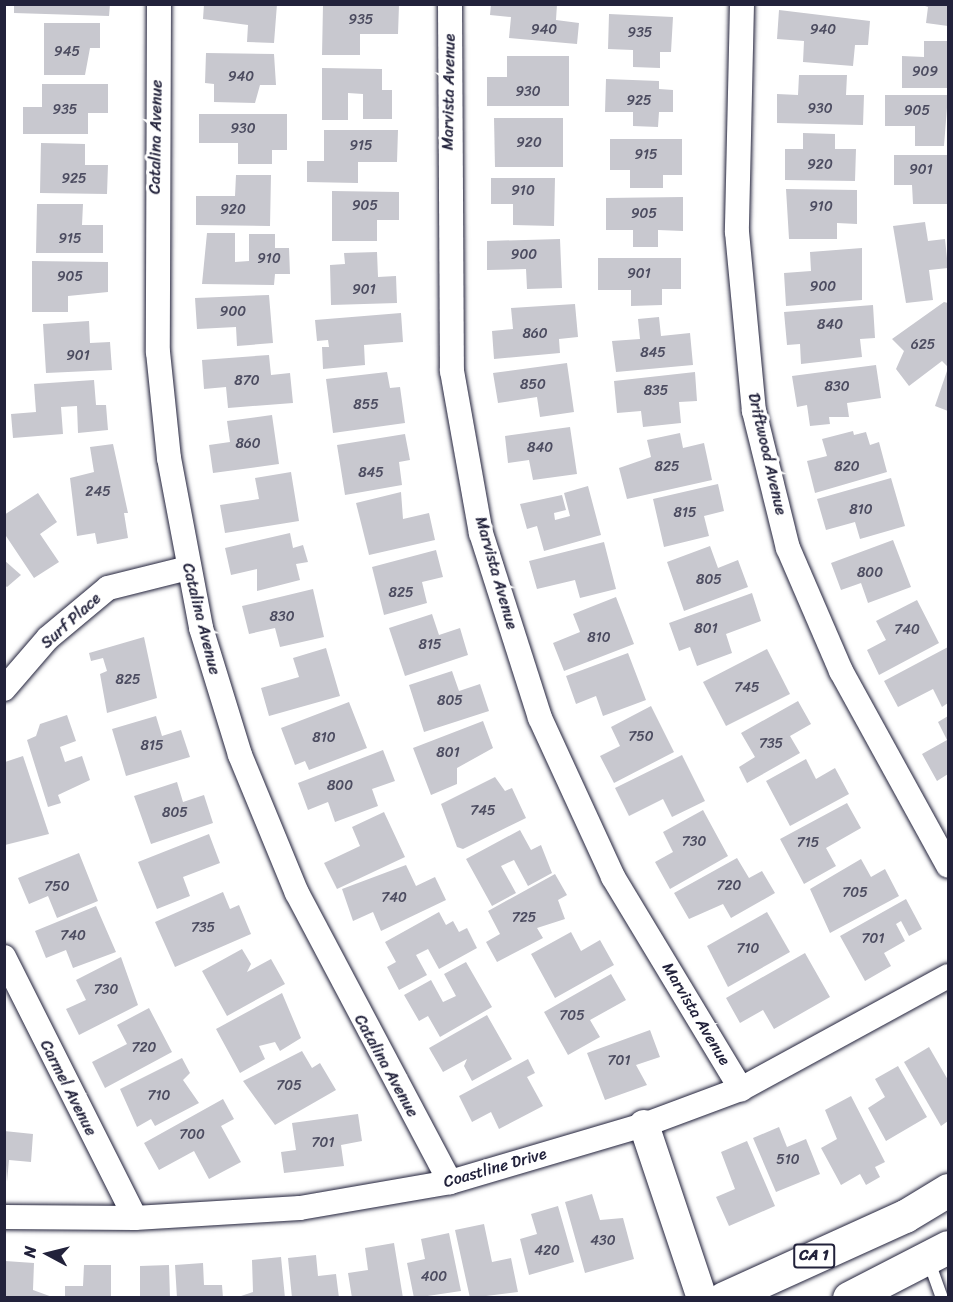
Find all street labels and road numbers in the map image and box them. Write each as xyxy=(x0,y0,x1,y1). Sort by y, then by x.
street label: Marvista Avenue xyxy=(438,34,460,150)
street label: Catalina Avenue xyxy=(145,80,167,194)
street label: Driftwood Avenue xyxy=(744,391,790,517)
street label: Marvista Avenue xyxy=(471,514,521,632)
street label: Catalina Avenue xyxy=(178,561,224,677)
street label: Surf Place xyxy=(37,589,105,653)
street label: Marvista Avenue xyxy=(658,959,734,1069)
street label: Catalina Avenue xyxy=(350,1012,422,1120)
street label: Carmel Avenue xyxy=(36,1037,100,1139)
street label: Coastline Drive xyxy=(441,1144,549,1192)
road number: CA 1 xyxy=(793,1244,835,1268)

